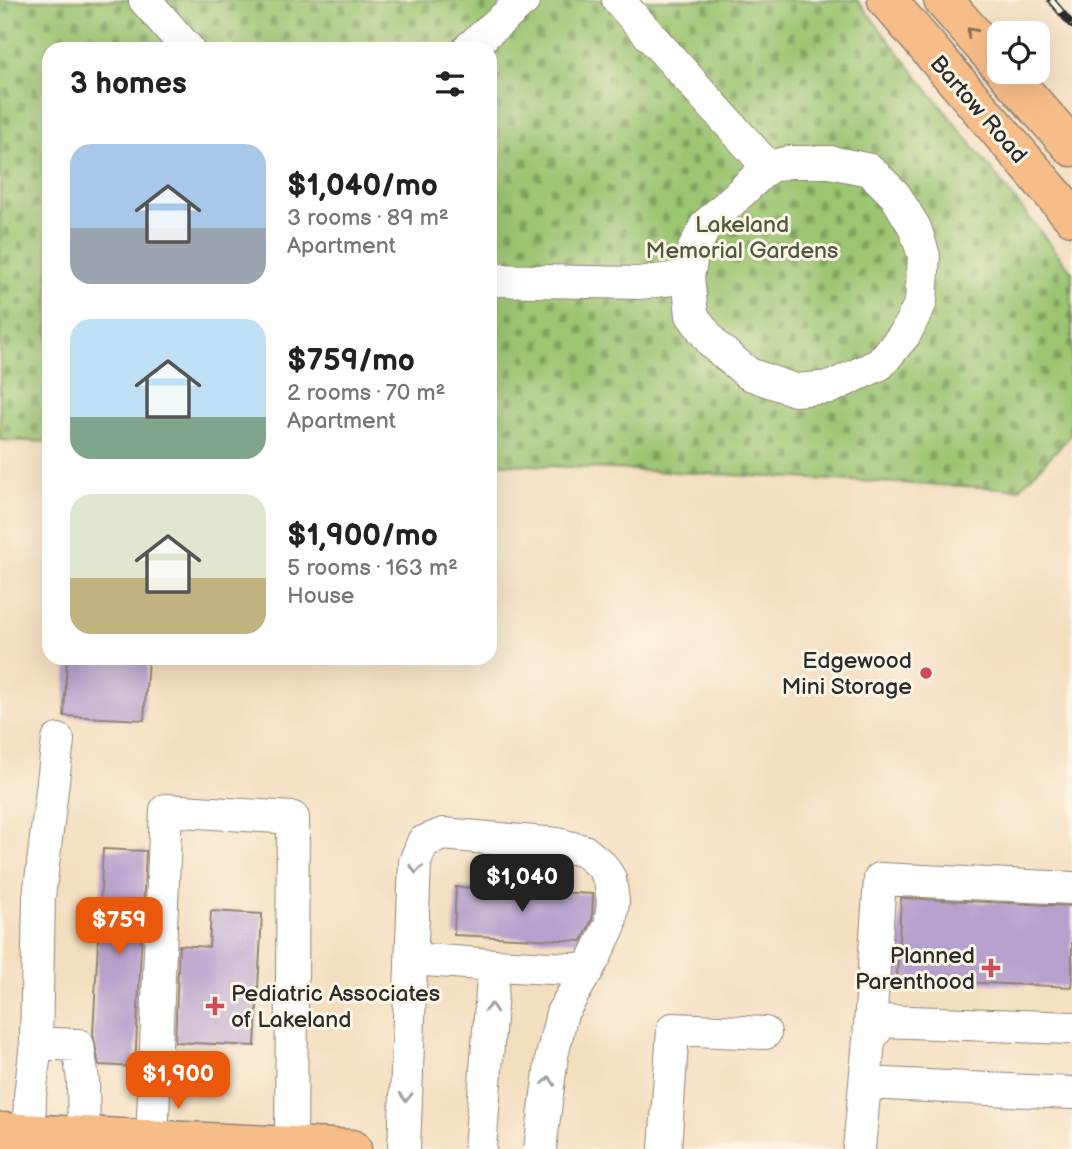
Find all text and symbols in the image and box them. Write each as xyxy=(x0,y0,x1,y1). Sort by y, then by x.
map controls xyxy=(987,21,1050,84)
button: locate xyxy=(987,21,1050,84)
one-way arrow xyxy=(967,27,979,40)
street label: Bartow Road xyxy=(924,50,1033,169)
icon: filters xyxy=(431,65,469,103)
text: 3 homes xyxy=(70,66,187,102)
text: $1,040/mo xyxy=(287,168,438,204)
icon: home xyxy=(126,172,210,256)
text: 3 rooms · 89 m² xyxy=(287,204,449,232)
park label: Lakeland Memorial Gardens xyxy=(646,211,838,265)
text: Apartment xyxy=(287,232,396,260)
text: $759/mo xyxy=(287,343,415,379)
icon: home xyxy=(126,347,210,431)
text: 2 rooms · 70 m² xyxy=(287,379,446,407)
text: Apartment xyxy=(287,407,396,435)
text: $1,900/mo xyxy=(287,518,438,554)
icon: home xyxy=(126,522,210,606)
text: 5 rooms · 163 m² xyxy=(287,554,458,582)
text: House xyxy=(287,582,354,610)
place label: Edgewood Mini Storage xyxy=(781,647,912,701)
marker: Edgewood Mini Storage xyxy=(918,665,934,681)
pin: $1,040 xyxy=(465,855,579,914)
one-way arrow xyxy=(408,863,423,875)
text: $1,040 xyxy=(486,863,558,891)
pin: $759 xyxy=(78,898,160,957)
text: $759 xyxy=(92,906,146,934)
place label: Planned Parenthood xyxy=(855,942,975,996)
marker: Planned Parenthood xyxy=(981,958,1001,978)
place label: Pediatric Associates of Lakeland xyxy=(231,980,440,1034)
marker: Pediatric Associates of Lakeland xyxy=(205,996,225,1016)
one-way arrow xyxy=(483,1002,498,1013)
pin: $1,900 xyxy=(121,1052,235,1111)
text: $1,900 xyxy=(142,1060,214,1088)
one-way arrow xyxy=(541,1075,556,1087)
one-way arrow xyxy=(398,1091,413,1102)

